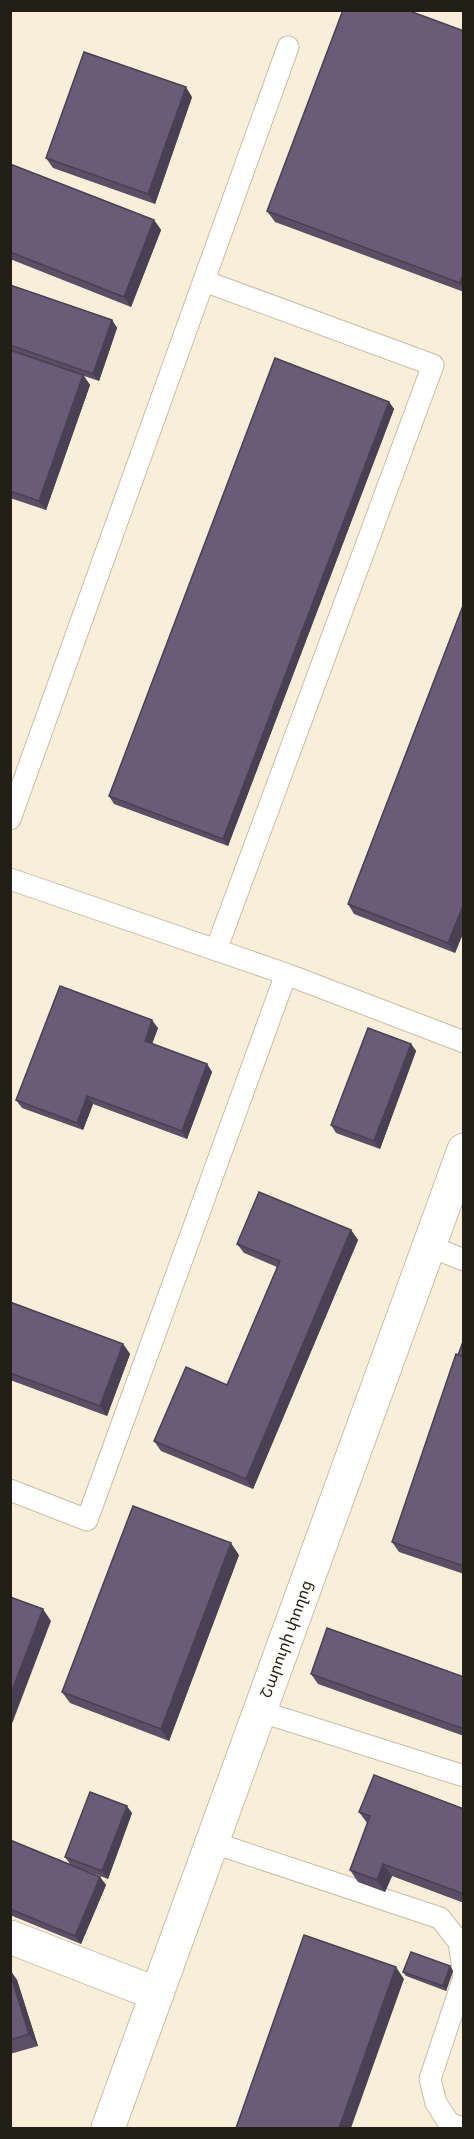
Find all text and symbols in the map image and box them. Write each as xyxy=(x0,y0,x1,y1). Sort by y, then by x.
street label: Շարուրի փողոց xyxy=(257,1578,316,1701)

